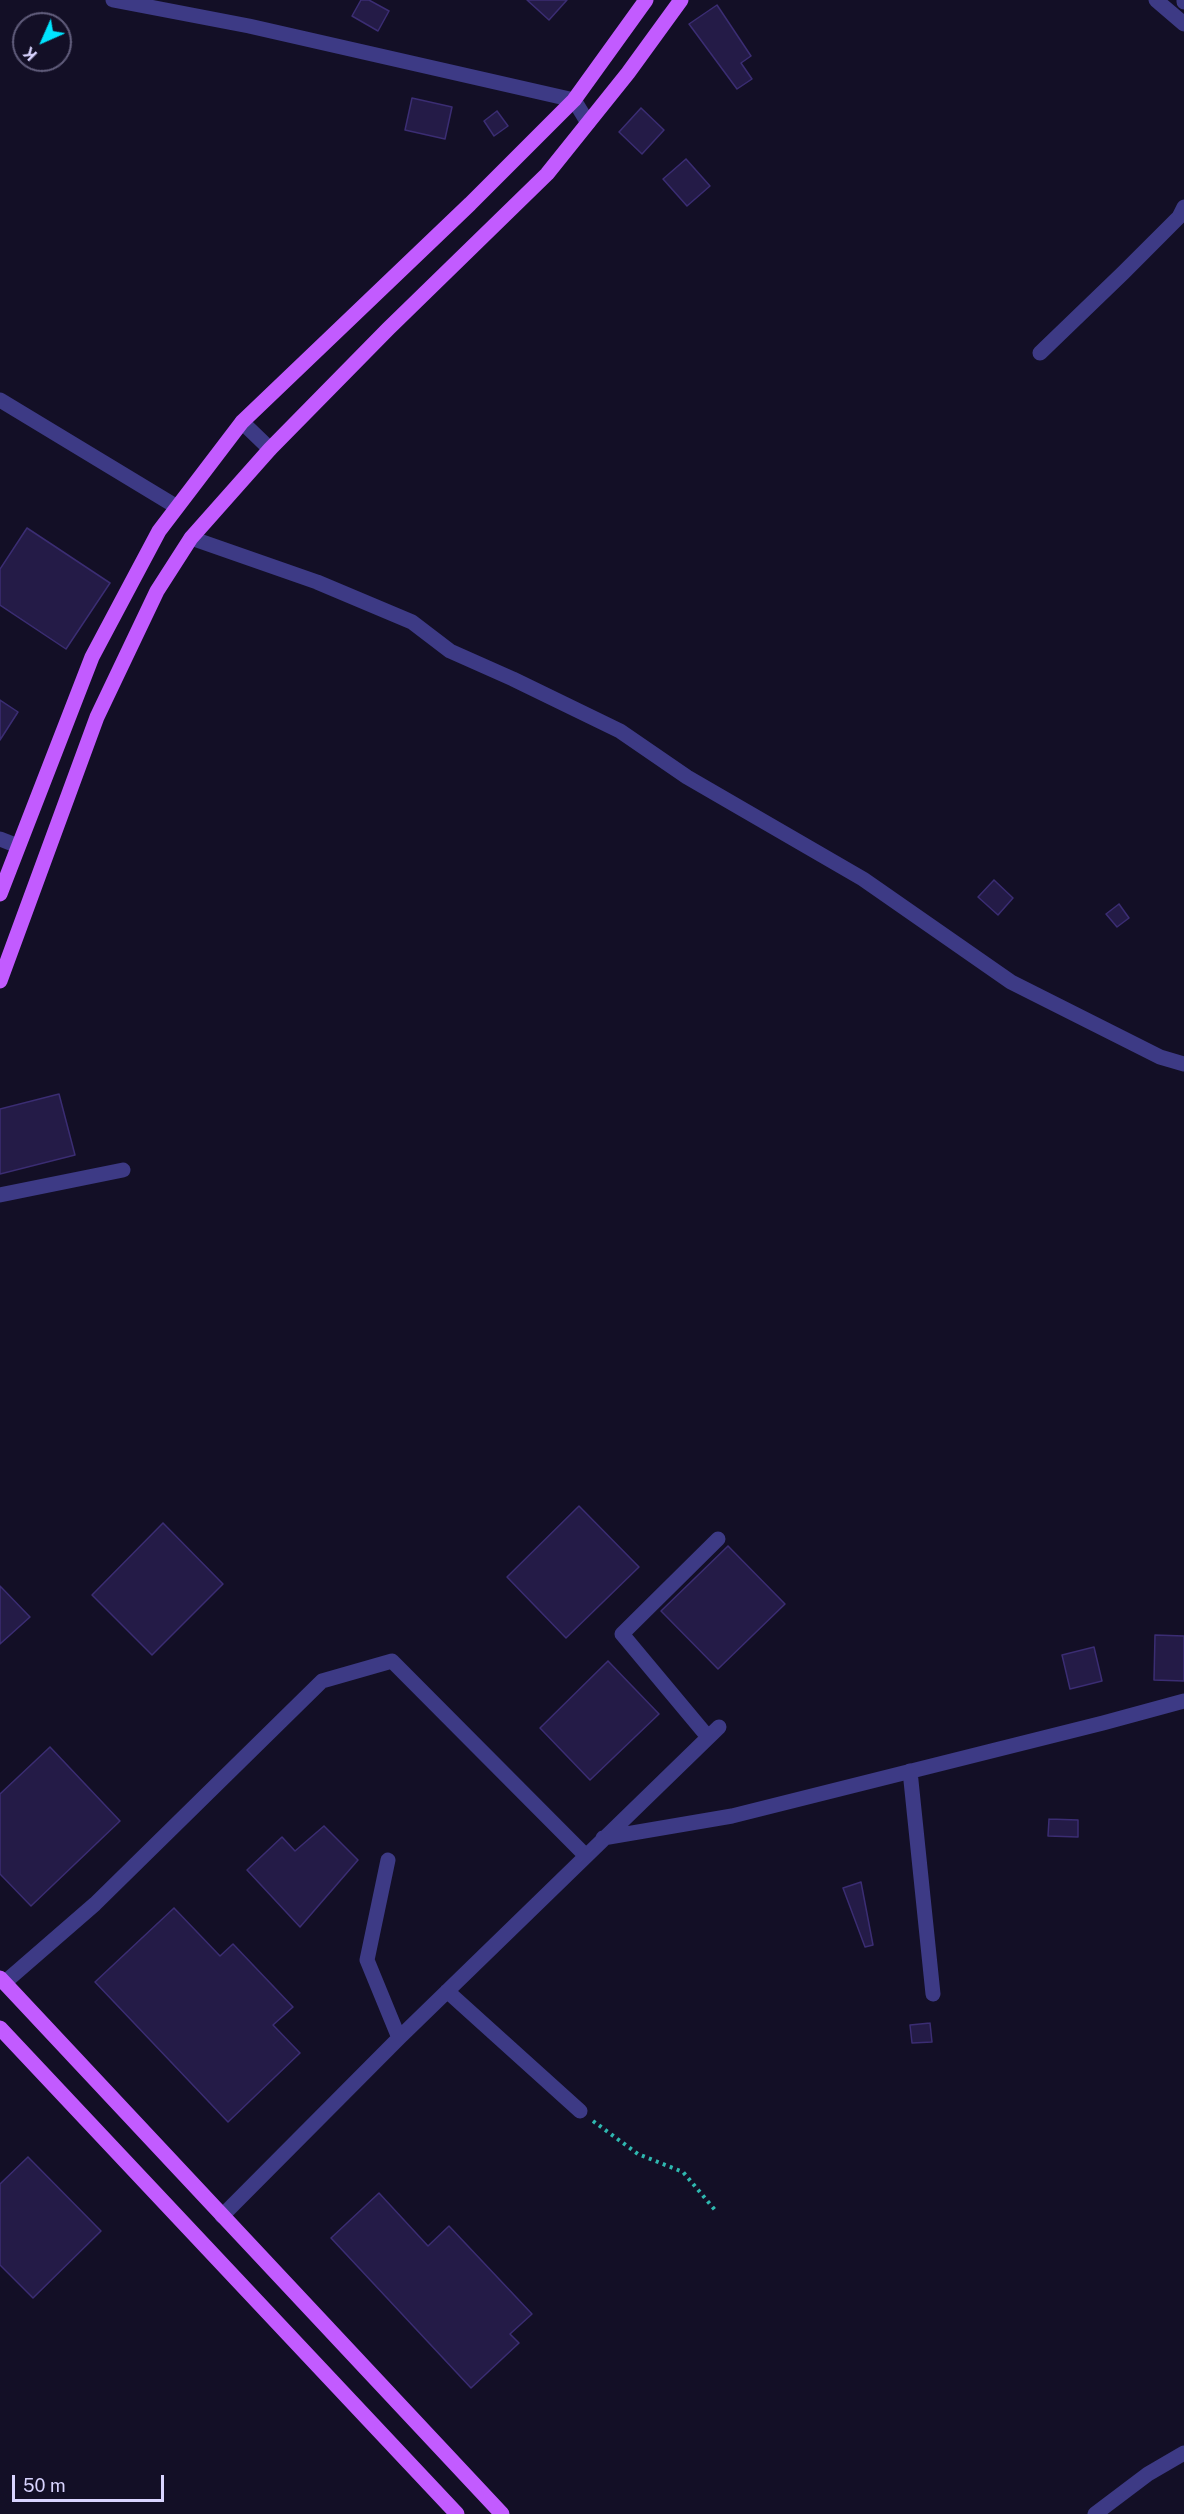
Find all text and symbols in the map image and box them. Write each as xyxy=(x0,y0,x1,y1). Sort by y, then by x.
north arrow xyxy=(12,12,72,72)
text: K xyxy=(20,43,41,64)
scale bar xyxy=(15,2463,166,2501)
text: 50 m xyxy=(23,2475,66,2496)

